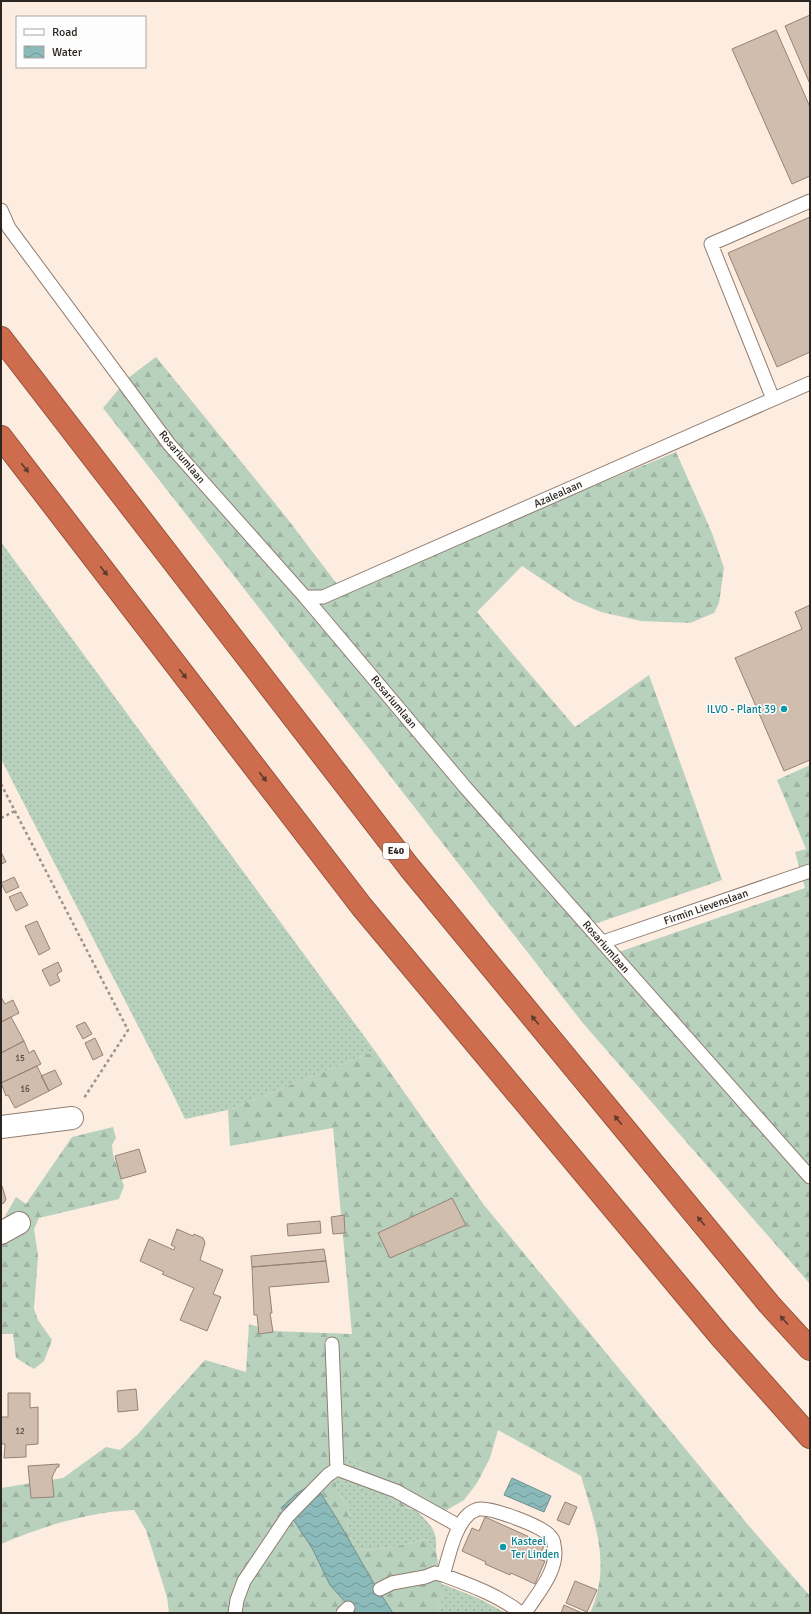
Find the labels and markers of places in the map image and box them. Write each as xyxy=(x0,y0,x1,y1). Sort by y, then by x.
place label: ILVO - Plant 39 xyxy=(707,703,776,716)
marker: ILVO - Plant 39 xyxy=(779,704,789,714)
place label: Kasteel Ter Linden xyxy=(511,1535,559,1561)
marker: Kasteel Ter Linden xyxy=(498,1542,508,1552)

